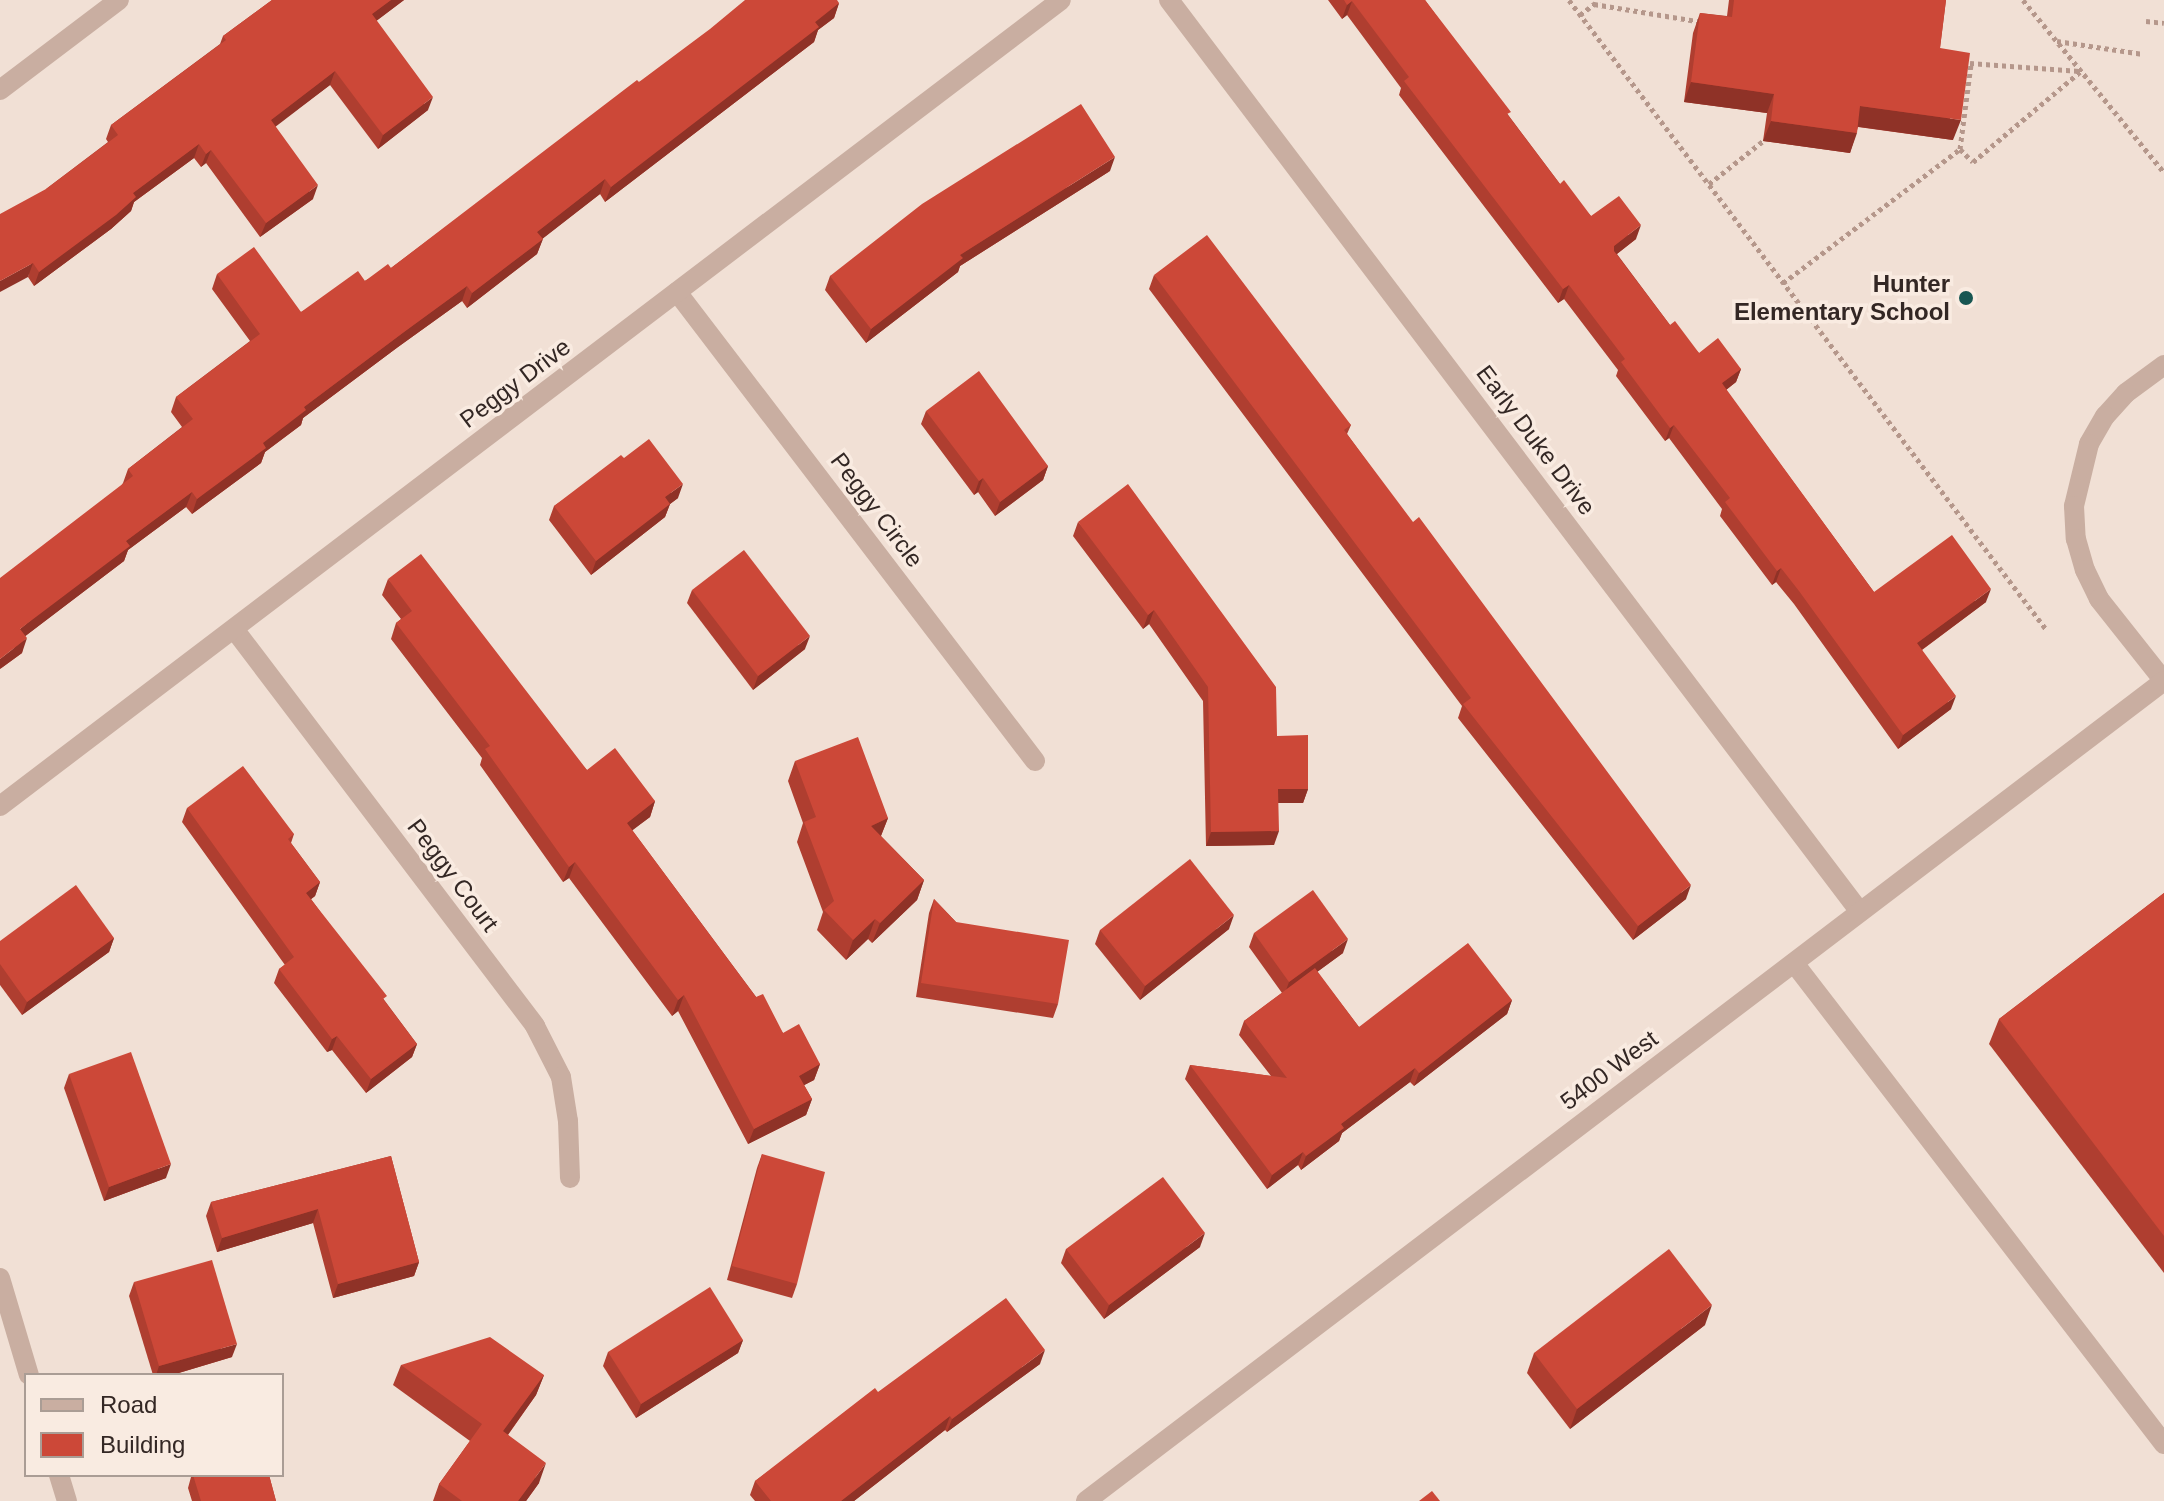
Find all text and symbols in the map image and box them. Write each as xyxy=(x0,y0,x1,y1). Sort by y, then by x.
place label: Hunter Elementary School xyxy=(1734,270,1950,326)
marker: Hunter Elementary School xyxy=(1957,289,1975,307)
street label: Peggy Drive xyxy=(454,332,576,434)
street label: Early Duke Drive xyxy=(1470,359,1602,521)
street label: Peggy Circle xyxy=(825,447,929,573)
street label: Peggy Court xyxy=(401,813,505,937)
street label: 5400 West xyxy=(1555,1024,1663,1116)
legend xyxy=(24,1373,284,1477)
text: Road xyxy=(100,1391,157,1418)
text: Building xyxy=(100,1431,185,1458)

